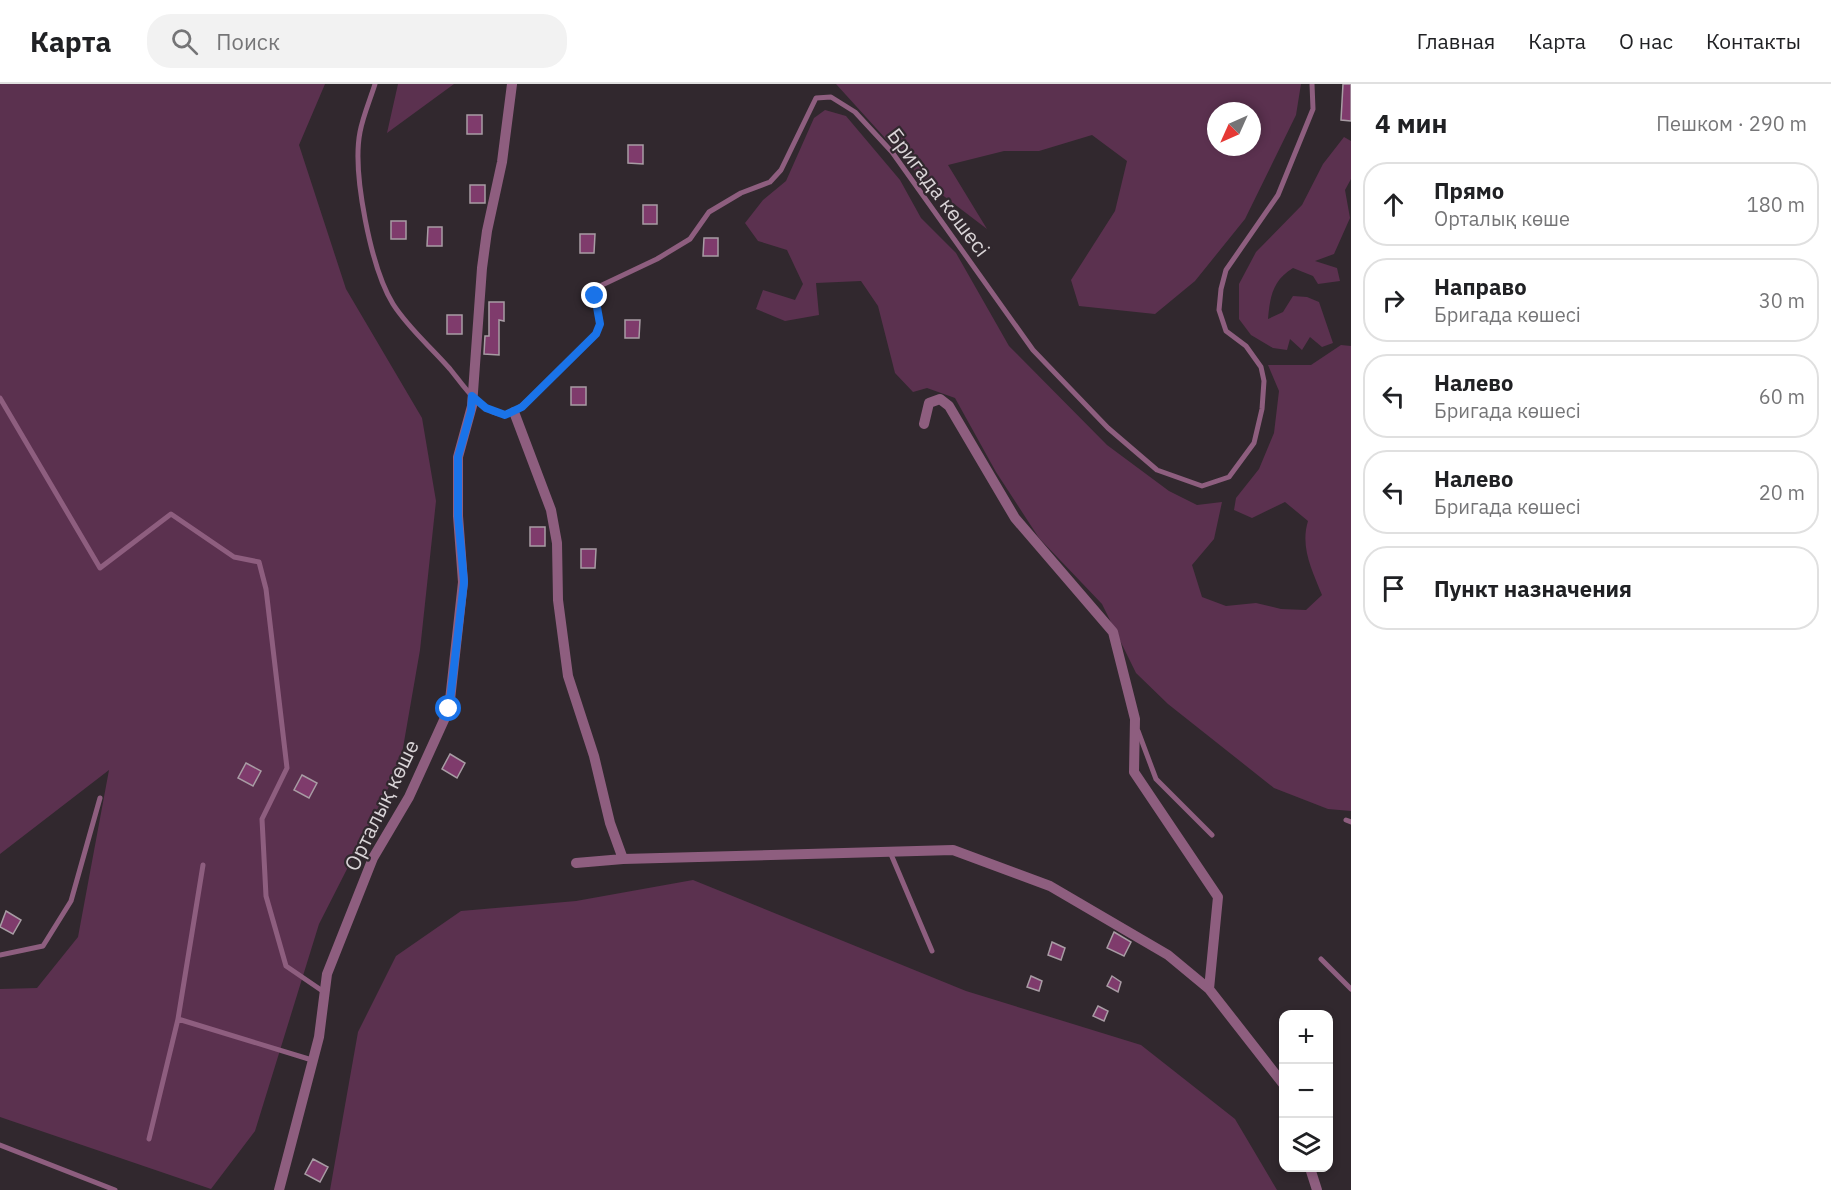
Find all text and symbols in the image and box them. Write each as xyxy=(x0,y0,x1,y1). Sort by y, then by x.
search box xyxy=(147,14,567,68)
text: Карта xyxy=(30,23,111,60)
icon: search xyxy=(168,25,201,58)
text: Поиск xyxy=(216,27,280,56)
text: Главная xyxy=(1417,27,1495,55)
text: Карта xyxy=(1528,27,1586,55)
text: О нас xyxy=(1619,27,1673,55)
text: Контакты xyxy=(1706,27,1801,55)
north arrow xyxy=(1207,102,1261,156)
text: 4 мин xyxy=(1375,106,1447,140)
text: Пешком · 290 m xyxy=(1656,110,1807,137)
street label: Бригада көшесі xyxy=(881,122,997,262)
text: Прямо xyxy=(1434,176,1504,205)
icon: ahead xyxy=(1377,188,1410,221)
text: 180 m xyxy=(1747,191,1805,218)
text: Орталық көше xyxy=(1434,205,1570,232)
text: Направо xyxy=(1434,272,1527,301)
route end xyxy=(581,282,607,308)
icon: right xyxy=(1377,284,1410,317)
text: 30 m xyxy=(1759,287,1805,314)
text: Бригада көшесі xyxy=(1434,301,1581,328)
text: Налево xyxy=(1434,368,1513,397)
icon: left xyxy=(1377,380,1410,413)
text: 60 m xyxy=(1759,383,1805,410)
text: Бригада көшесі xyxy=(1434,397,1581,424)
text: Налево xyxy=(1434,464,1513,493)
icon: left xyxy=(1377,476,1410,509)
text: 20 m xyxy=(1759,479,1805,506)
text: Бригада көшесі xyxy=(1434,493,1581,520)
icon: arrive xyxy=(1377,572,1410,605)
text: Пункт назначения xyxy=(1434,574,1632,603)
route start xyxy=(435,695,461,721)
street label: Орталық көше xyxy=(337,735,425,875)
map controls xyxy=(1279,1010,1333,1172)
button: + xyxy=(1279,1010,1333,1064)
button: − xyxy=(1279,1064,1333,1118)
button: layers xyxy=(1279,1118,1333,1172)

